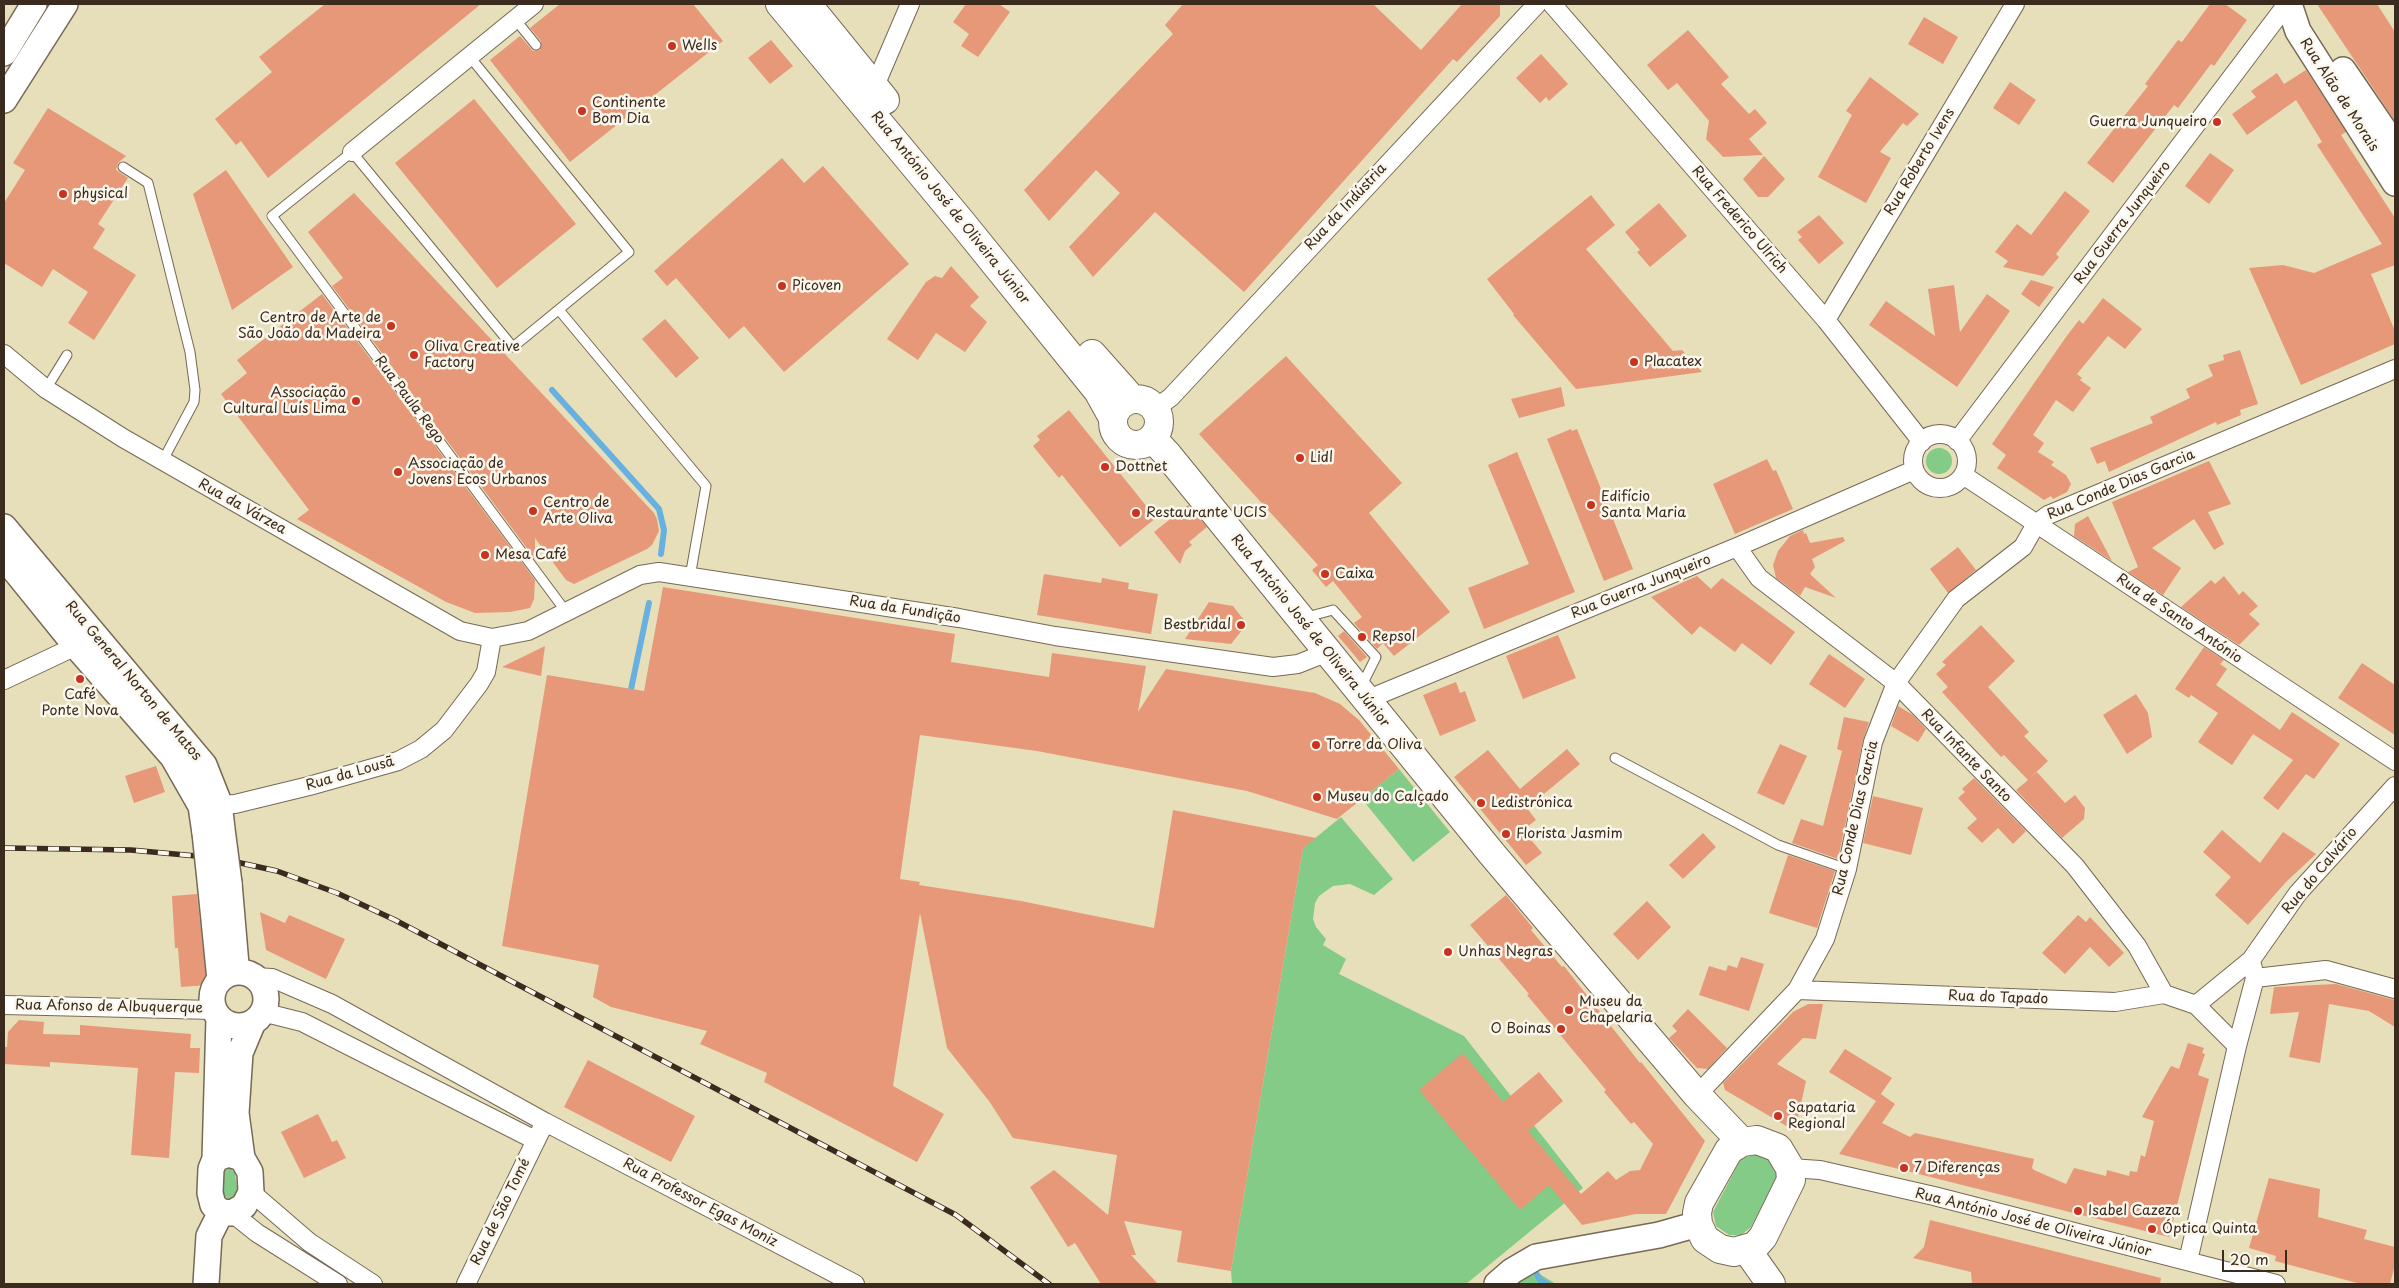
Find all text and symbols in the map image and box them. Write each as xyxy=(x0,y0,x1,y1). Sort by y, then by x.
street label: Rua Alão de Morais xyxy=(2296,35,2382,155)
place label: Wells xyxy=(682,38,717,54)
marker: Wells xyxy=(666,40,678,52)
place label: Continente Bom Dia xyxy=(592,95,666,128)
marker: Continente Bom Dia xyxy=(576,105,588,117)
street label: Rua Roberto Ivens xyxy=(1881,105,1959,219)
street label: Rua António José de Oliveira Júnior xyxy=(867,108,1033,308)
place label: Guerra Junqueiro xyxy=(2089,114,2207,130)
marker: Guerra Junqueiro xyxy=(2211,116,2223,128)
street label: Rua Guerra Junqueiro xyxy=(2071,158,2175,288)
street label: Rua da Indústria xyxy=(1302,160,1390,254)
street label: Rua Frederico Ulrich xyxy=(1688,163,1790,277)
place label: physical xyxy=(73,186,128,202)
marker: physical xyxy=(57,188,69,200)
place label: Picoven xyxy=(792,278,842,294)
marker: Picoven xyxy=(776,280,788,292)
place label: Centro de Arte de São João da Madeira xyxy=(238,310,381,342)
marker: Centro de Arte de São João da Madeira xyxy=(385,320,397,332)
place label: Oliva Creative Factory xyxy=(424,339,520,372)
marker: Oliva Creative Factory xyxy=(408,349,420,361)
street label: Rua Paula Rego xyxy=(371,353,447,447)
place label: Placatex xyxy=(1644,354,1702,370)
marker: Placatex xyxy=(1628,356,1640,368)
place label: Associação Cultural Luís Lima xyxy=(223,385,346,418)
marker: Associação Cultural Luís Lima xyxy=(350,395,362,407)
street label: Rua Conde Dias Garcia xyxy=(2045,446,2197,524)
place label: Lidl xyxy=(1310,450,1333,466)
marker: Lidl xyxy=(1294,452,1306,464)
place label: Associação de Jovens Ecos Urbanos xyxy=(408,456,547,488)
place label: Dottnet xyxy=(1115,459,1167,475)
marker: Dottnet xyxy=(1099,461,1111,473)
marker: Associação de Jovens Ecos Urbanos xyxy=(392,466,404,478)
street label: Rua da Várzea xyxy=(195,476,289,538)
place label: Edifício Santa Maria xyxy=(1601,489,1686,522)
place label: Centro de Arte Oliva xyxy=(543,495,613,528)
marker: Edifício Santa Maria xyxy=(1585,499,1597,511)
marker: Centro de Arte Oliva xyxy=(527,505,539,517)
place label: Restaurante UCIS xyxy=(1146,505,1267,521)
marker: Restaurante UCIS xyxy=(1130,507,1142,519)
street label: Rua António José de Oliveira Júnior xyxy=(1227,531,1393,731)
place label: Mesa Café xyxy=(495,547,567,563)
marker: Mesa Café xyxy=(479,549,491,561)
street label: Rua Guerra Junqueiro xyxy=(1569,551,1713,623)
place label: Caixa xyxy=(1335,566,1374,582)
marker: Caixa xyxy=(1319,568,1331,580)
street label: Rua de Santo António xyxy=(2113,571,2245,667)
street label: Rua da Fundição xyxy=(848,593,962,627)
street label: Rua General Norton de Matos xyxy=(61,598,205,764)
place label: Bestbridal xyxy=(1163,617,1231,633)
marker: Bestbridal xyxy=(1235,619,1247,631)
place label: Repsol xyxy=(1372,629,1415,645)
marker: Repsol xyxy=(1356,631,1368,643)
marker: Café Ponte Nova xyxy=(74,673,86,685)
place label: Café Ponte Nova xyxy=(41,687,119,720)
street label: Rua Infante Santo xyxy=(1917,706,2015,806)
place label: Torre da Oliva xyxy=(1326,737,1422,753)
marker: Torre da Oliva xyxy=(1310,739,1322,751)
street label: Rua Conde Dias Garcia xyxy=(1830,739,1882,897)
street label: Rua da Lousã xyxy=(304,753,396,795)
place label: Museu do Calçado xyxy=(1327,789,1449,805)
marker: Museu do Calçado xyxy=(1311,791,1323,803)
place label: Ledistrónica xyxy=(1491,795,1573,811)
marker: Ledistrónica xyxy=(1475,797,1487,809)
street label: Rua do Calvário xyxy=(2279,824,2361,918)
place label: Florista Jasmim xyxy=(1516,826,1623,842)
marker: Florista Jasmim xyxy=(1500,828,1512,840)
place label: Unhas Negras xyxy=(1458,944,1553,960)
marker: Unhas Negras xyxy=(1442,946,1454,958)
street label: Rua do Tapado xyxy=(1948,988,2048,1008)
place label: Museu da Chapelaria xyxy=(1579,994,1653,1026)
street label: Rua Afonso de Albuquerque xyxy=(15,997,203,1017)
marker: Museu da Chapelaria xyxy=(1563,1004,1575,1016)
place label: O Boinas xyxy=(1490,1021,1551,1037)
marker: O Boinas xyxy=(1555,1023,1567,1035)
place label: Sapataria Regional xyxy=(1788,1100,1856,1132)
marker: Sapataria Regional xyxy=(1772,1110,1784,1122)
street label: Rua Professor Egas Moniz xyxy=(620,1155,780,1251)
street label: Rua de São Tomé xyxy=(468,1156,534,1268)
place label: 7 Diferenças xyxy=(1914,1160,2000,1176)
marker: 7 Diferenças xyxy=(1898,1162,1910,1174)
street label: Rua António José de Oliveira Júnior xyxy=(1913,1185,2153,1261)
place label: Isabel Cazeza xyxy=(2088,1203,2180,1219)
marker: Isabel Cazeza xyxy=(2072,1205,2084,1217)
place label: Óptica Quinta xyxy=(2162,1221,2257,1237)
marker: Óptica Quinta xyxy=(2146,1223,2158,1235)
scale bar xyxy=(2224,1240,2289,1272)
text: 20 m xyxy=(2230,1247,2269,1270)

